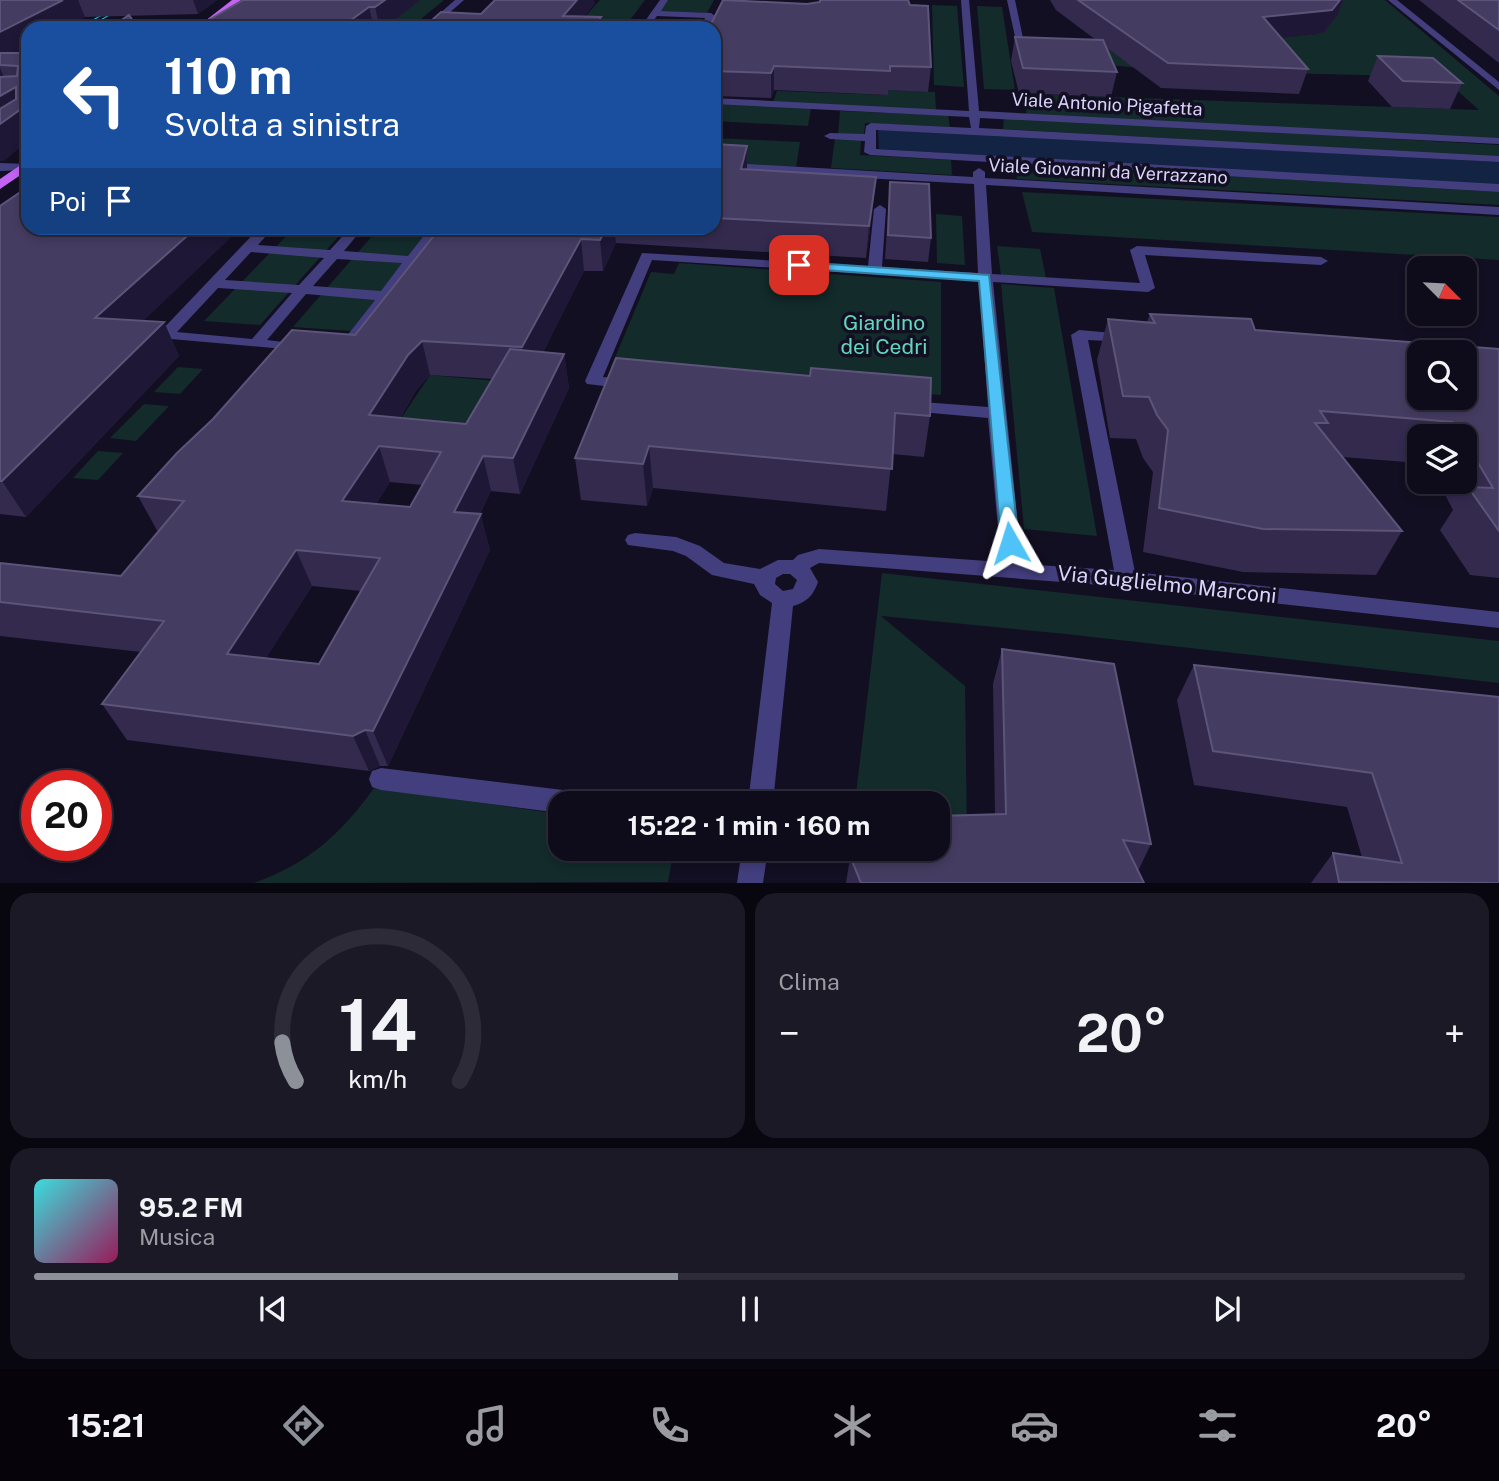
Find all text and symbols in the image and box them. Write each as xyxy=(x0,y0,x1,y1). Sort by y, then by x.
text: 110 m xyxy=(164,47,292,105)
icon: left xyxy=(49,49,140,140)
street label: Viale Antonio Pigafetta xyxy=(1011,89,1203,119)
text: Svolta a sinistra xyxy=(164,106,400,143)
street label: Viale Giovanni da Verrazzano xyxy=(988,154,1228,188)
icon: arrive xyxy=(100,182,138,220)
text: Poi xyxy=(49,186,86,217)
pin xyxy=(769,235,829,295)
icon: arrive xyxy=(780,246,818,284)
north arrow xyxy=(1407,256,1477,326)
map controls xyxy=(1407,256,1477,494)
park label: Giardino dei Cedri xyxy=(840,310,928,359)
button: search xyxy=(1407,340,1477,410)
button: layers xyxy=(1407,424,1477,494)
position arrow xyxy=(973,506,1047,580)
street label: Via Guglielmo Marconi xyxy=(1056,560,1278,608)
speed limit sign: 20 xyxy=(21,770,112,861)
text: 15:22 · 1 min · 160 m xyxy=(628,810,870,841)
text: Clima xyxy=(779,968,840,995)
text: 14 xyxy=(338,983,417,1068)
text: 20° xyxy=(1076,1003,1167,1064)
text: − xyxy=(779,1011,800,1056)
text: + xyxy=(1444,1011,1465,1056)
text: km/h xyxy=(348,1064,407,1094)
text: 95.2 FM xyxy=(139,1192,243,1223)
text: Musica xyxy=(139,1223,215,1250)
icon: previous xyxy=(254,1290,292,1328)
icon: pause xyxy=(731,1290,769,1328)
icon: next xyxy=(1208,1290,1246,1328)
icon: directions xyxy=(279,1401,328,1450)
icon: music xyxy=(462,1401,511,1450)
icon: phone xyxy=(645,1401,694,1450)
icon: climate xyxy=(828,1401,877,1450)
icon: car xyxy=(1010,1401,1059,1450)
icon: filters xyxy=(1193,1401,1242,1450)
text: 15:21 xyxy=(67,1407,145,1444)
text: 20° xyxy=(1376,1407,1432,1444)

